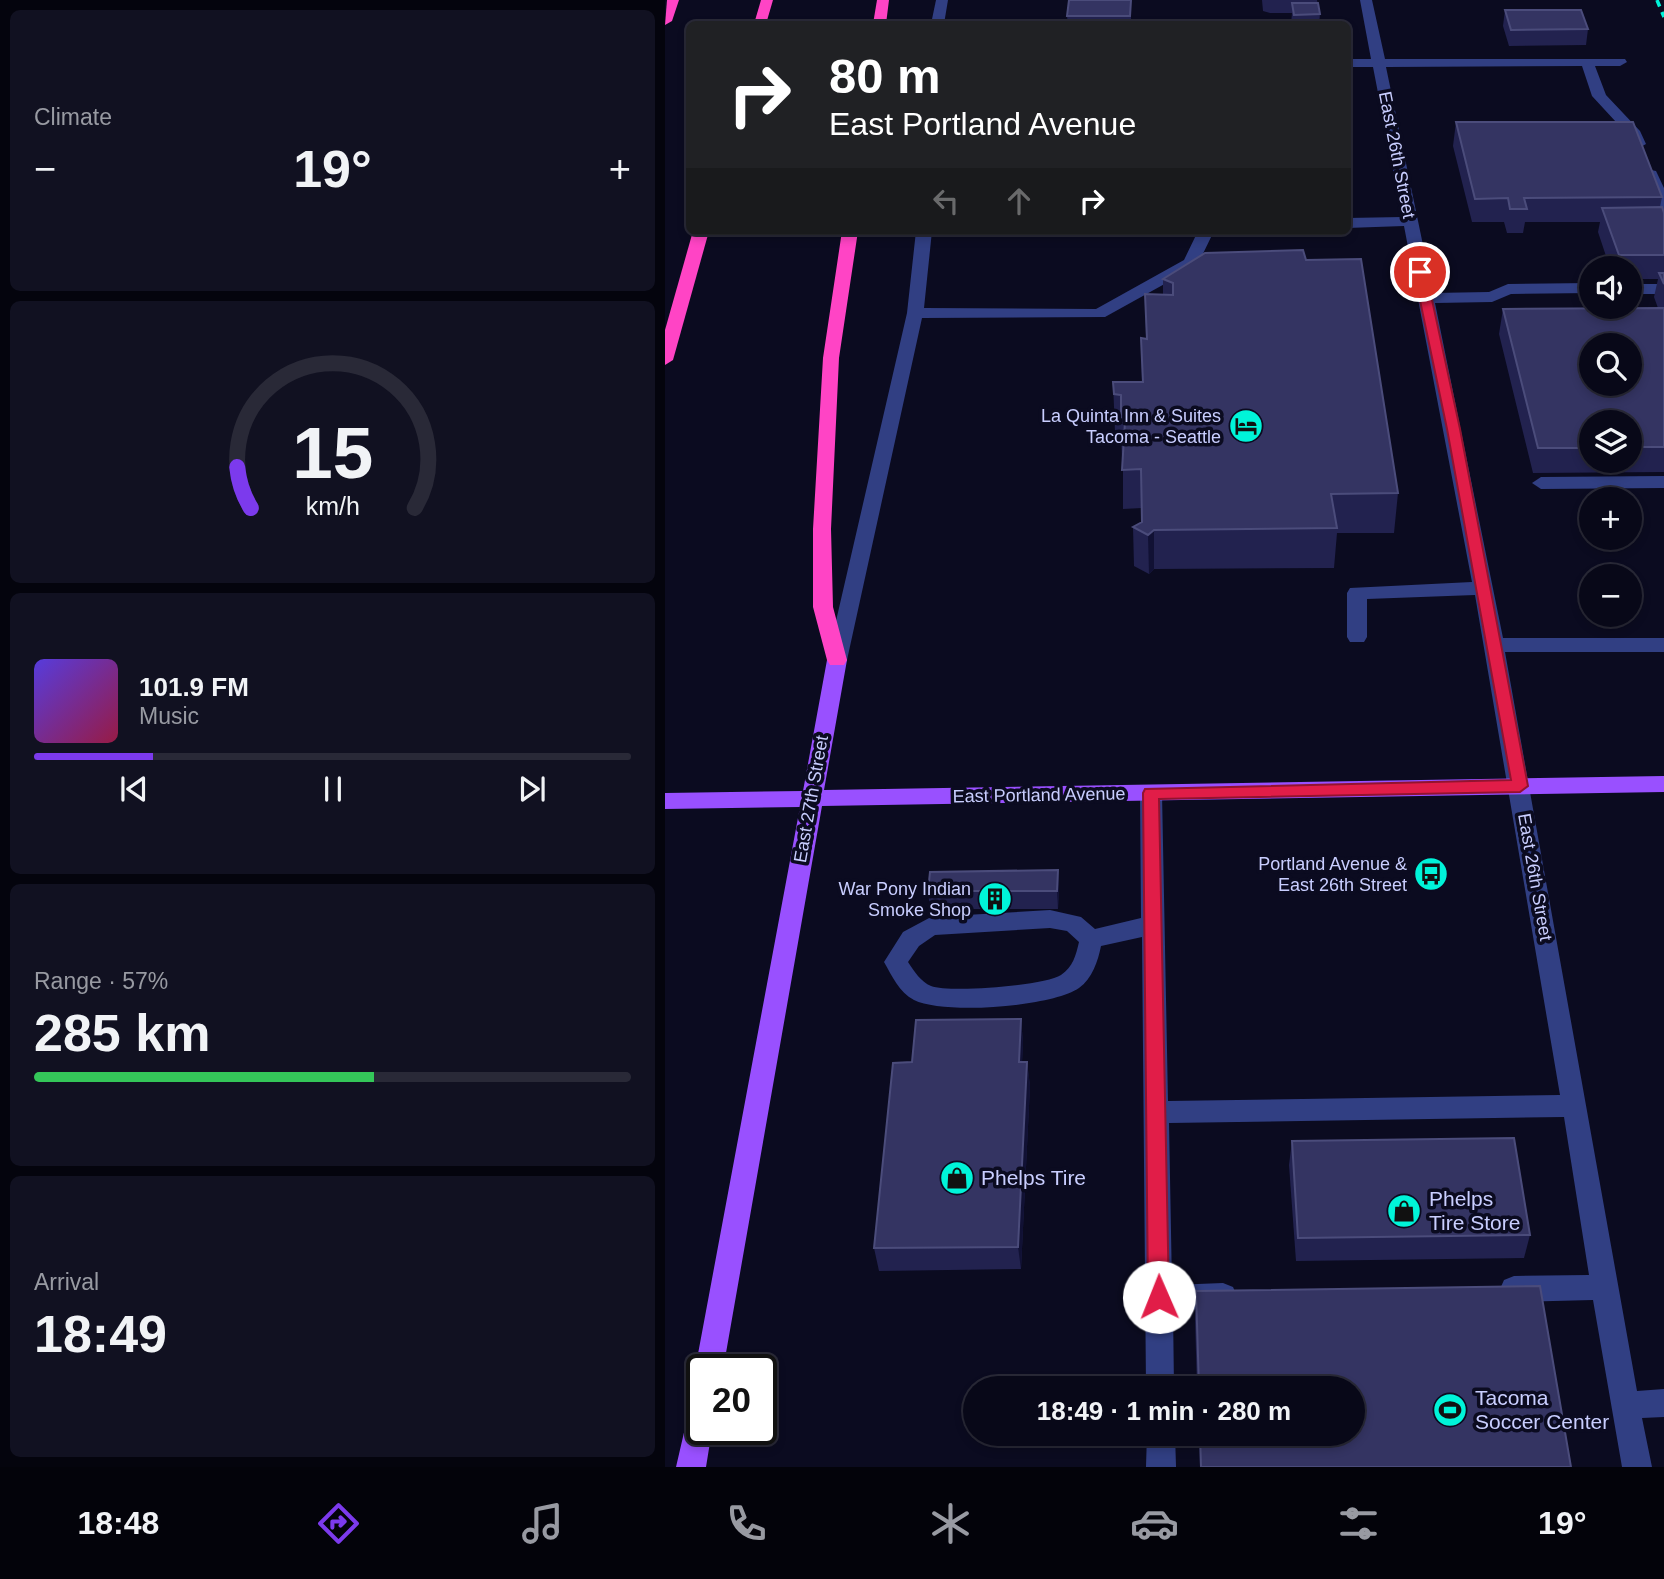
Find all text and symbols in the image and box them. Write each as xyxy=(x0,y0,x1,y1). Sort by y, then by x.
icon: right xyxy=(714,49,805,140)
text: 80 m xyxy=(829,49,941,103)
street label: East 26th Street xyxy=(1375,90,1419,220)
text: Climate xyxy=(34,104,112,130)
text: East Portland Avenue xyxy=(829,106,1136,142)
text: 19° xyxy=(293,140,372,198)
text: − xyxy=(34,148,56,190)
text: + xyxy=(609,148,631,190)
icon: left xyxy=(927,182,965,220)
icon: ahead xyxy=(1000,182,1038,220)
icon: right xyxy=(1073,182,1111,220)
pin xyxy=(1390,242,1450,302)
icon: arrive xyxy=(1401,253,1439,291)
map controls xyxy=(1579,256,1642,627)
button: sound xyxy=(1579,256,1642,319)
button: search xyxy=(1579,333,1642,396)
place label: La Quinta Inn & Suites Tacoma - Seattle xyxy=(1041,406,1221,447)
hotel icon: La Quinta Inn & Suites Tacoma - Seattle xyxy=(1227,407,1265,445)
button: layers xyxy=(1579,410,1642,473)
text: 15 xyxy=(292,413,373,494)
button: + xyxy=(1579,487,1642,550)
text: km/h xyxy=(305,492,360,520)
button: − xyxy=(1579,564,1642,627)
text: 101.9 FM xyxy=(139,672,249,702)
text: Music xyxy=(139,703,199,729)
street label: East 27th Street xyxy=(790,734,832,864)
icon: previous xyxy=(115,770,153,808)
icon: pause xyxy=(314,770,352,808)
icon: next xyxy=(513,770,551,808)
street label: East Portland Avenue xyxy=(952,783,1126,807)
street label: East 26th Street xyxy=(1514,812,1556,942)
place label: Portland Avenue & East 26th Street xyxy=(1258,854,1407,895)
bus stop icon: Portland Avenue & East 26th Street xyxy=(1412,855,1450,893)
place label: War Pony Indian Smoke Shop xyxy=(839,879,971,920)
building icon: War Pony Indian Smoke Shop xyxy=(976,880,1014,918)
text: Range · 57% xyxy=(34,968,168,994)
text: 285 km xyxy=(34,1004,210,1062)
shop icon: Phelps Tire xyxy=(938,1159,976,1197)
place label: Phelps Tire xyxy=(981,1166,1086,1189)
place label: Phelps Tire Store xyxy=(1429,1187,1520,1234)
shop icon: Phelps Tire Store xyxy=(1385,1192,1423,1230)
position arrow xyxy=(1122,1260,1196,1334)
text: Arrival xyxy=(34,1269,99,1295)
text: 18:49 xyxy=(34,1305,167,1363)
speed limit sign: 20 xyxy=(686,1354,777,1445)
place label: Tacoma Soccer Center xyxy=(1475,1386,1609,1433)
sports icon: Tacoma Soccer Center xyxy=(1431,1391,1469,1429)
text: 18:49 · 1 min · 280 m xyxy=(1037,1396,1291,1426)
icon: directions xyxy=(314,1499,363,1548)
icon: music xyxy=(518,1499,567,1548)
icon: phone xyxy=(722,1499,771,1548)
icon: climate xyxy=(926,1499,975,1548)
icon: car xyxy=(1130,1499,1179,1548)
icon: filters xyxy=(1334,1499,1383,1548)
text: 18:48 xyxy=(77,1505,159,1541)
text: 19° xyxy=(1538,1505,1587,1541)

